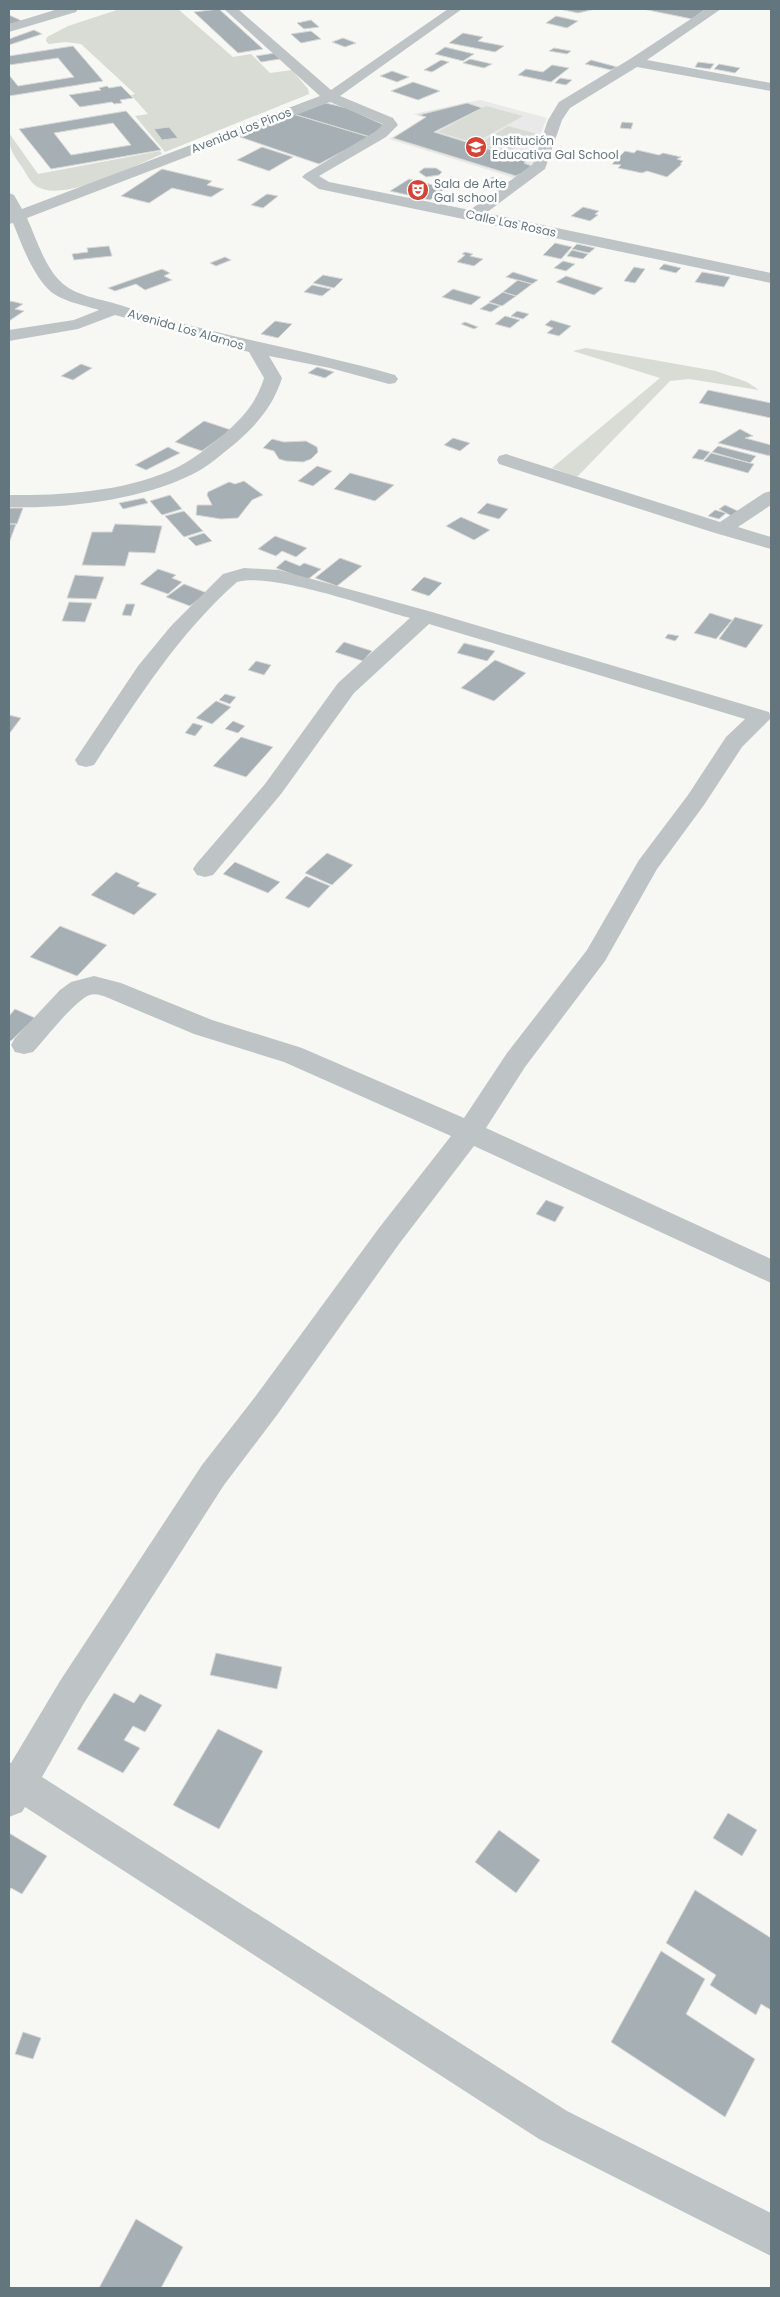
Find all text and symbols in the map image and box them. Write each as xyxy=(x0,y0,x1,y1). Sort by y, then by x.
street label: Avenida Los Pinos xyxy=(188,103,294,157)
place label: Institución Educativa Gal School xyxy=(492,132,619,163)
school or university icon: Institución Educativa Gal School xyxy=(464,135,488,159)
place label: Sala de Arte Gal school xyxy=(434,175,507,206)
theatre icon: Sala de Arte Gal school xyxy=(406,178,430,202)
street label: Calle Las Rosas xyxy=(464,205,558,241)
street label: Avenida Los Alamos xyxy=(126,304,246,354)

